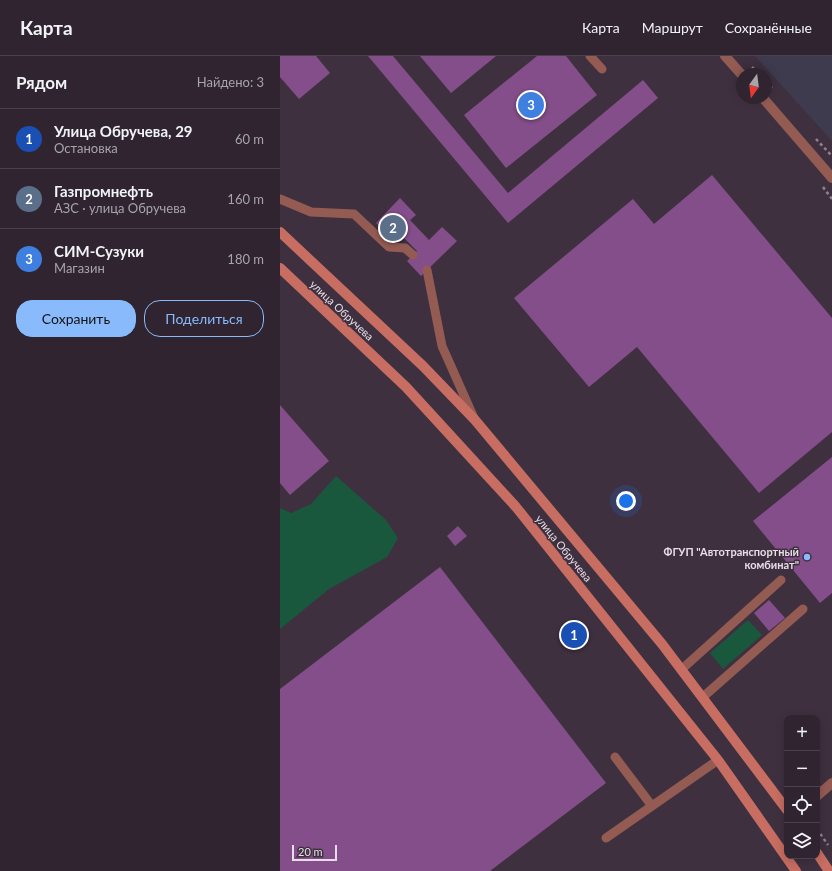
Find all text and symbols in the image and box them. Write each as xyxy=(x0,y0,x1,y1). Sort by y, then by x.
text: Карта xyxy=(20,16,73,39)
text: Карта xyxy=(582,19,620,36)
text: Маршрут xyxy=(642,19,703,36)
text: Сохранённые xyxy=(725,19,812,36)
north arrow xyxy=(736,68,772,104)
text: Рядом xyxy=(16,72,67,93)
text: Найдено: 3 xyxy=(197,74,264,90)
pin: 3 xyxy=(518,90,544,120)
text: Улица Обручева, 29 xyxy=(54,122,193,140)
text: 1 xyxy=(25,131,33,147)
text: 60 m xyxy=(235,131,264,147)
text: Остановка xyxy=(54,140,118,156)
text: Газпромнефть xyxy=(54,182,153,200)
text: 2 xyxy=(25,191,33,207)
text: 160 m xyxy=(227,191,264,207)
text: АЗС · улица Обручева xyxy=(54,200,186,216)
pin: 2 xyxy=(380,213,406,243)
text: СИМ-Сузуки xyxy=(54,242,144,260)
text: 3 xyxy=(25,251,33,267)
text: 180 m xyxy=(227,251,264,267)
text: Магазин xyxy=(54,260,105,276)
street label: улица Обручева xyxy=(308,277,376,343)
button: Сохранить xyxy=(16,300,136,337)
button: Поделиться xyxy=(144,300,264,337)
your location xyxy=(616,491,636,511)
street label: улица Обручева xyxy=(533,512,595,584)
place label: ФГУП "Автотранспортный комбинат" xyxy=(664,545,799,571)
marker: ФГУП "Автотранспортный комбинат" xyxy=(802,552,812,562)
pin: 1 xyxy=(561,620,587,650)
map controls xyxy=(784,715,820,859)
button: + xyxy=(784,715,820,751)
button: − xyxy=(784,751,820,787)
button: locate xyxy=(784,787,820,823)
button: layers xyxy=(784,823,820,859)
scale bar xyxy=(292,843,337,862)
text: 20 m xyxy=(298,845,323,858)

